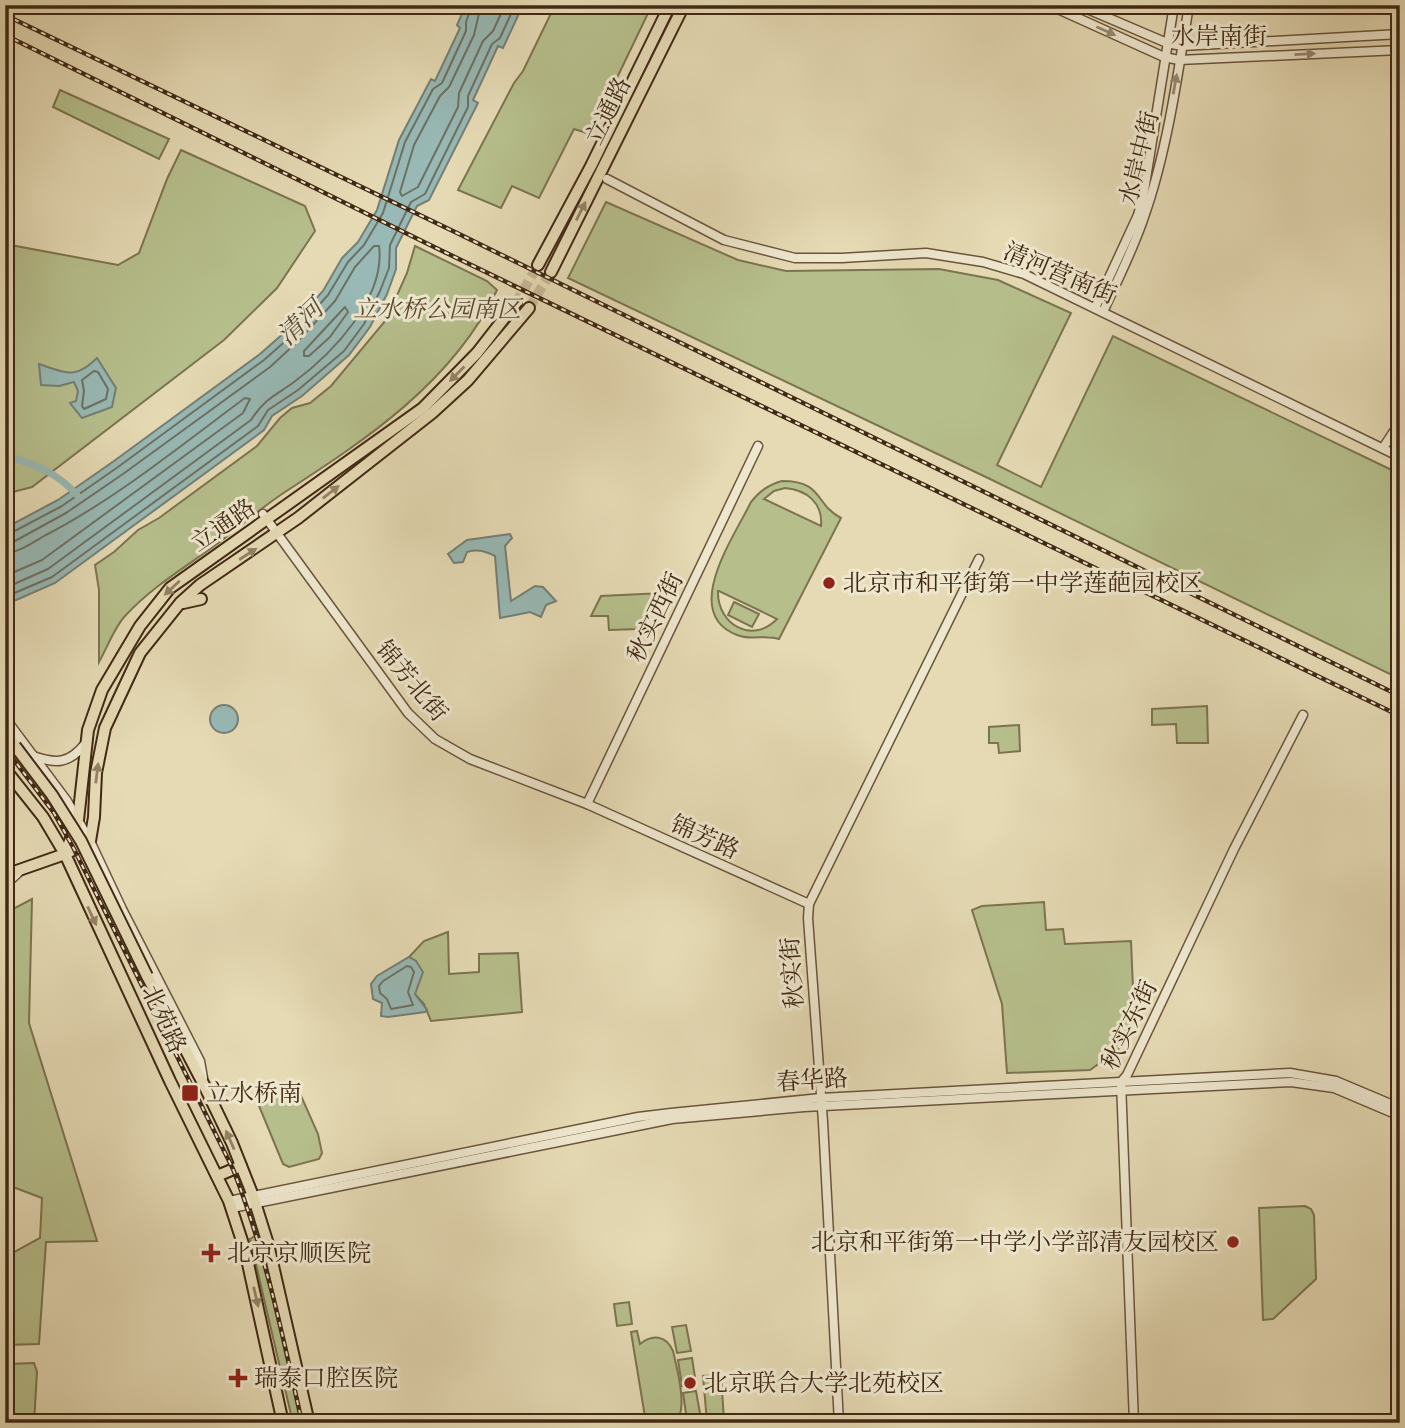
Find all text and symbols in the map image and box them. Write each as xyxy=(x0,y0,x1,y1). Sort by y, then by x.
street label: 水岸南街 xyxy=(1171,21,1267,51)
one-way arrow xyxy=(1096,26,1117,37)
one-way arrow xyxy=(1295,49,1317,60)
street label: 立通路 xyxy=(579,72,637,150)
one-way arrow xyxy=(1170,73,1181,95)
street label: 水岸中街 xyxy=(1113,108,1165,208)
one-way arrow xyxy=(576,201,587,221)
street label: 清河营南街 xyxy=(999,236,1121,310)
water label: 清河 xyxy=(270,290,333,352)
park label: 立水桥公园南区 xyxy=(353,294,524,324)
one-way arrow xyxy=(448,365,465,382)
one-way arrow xyxy=(322,485,340,500)
street label: 立通路 xyxy=(185,492,261,558)
one-way arrow xyxy=(238,547,258,560)
street label: 秋实西街 xyxy=(620,567,690,667)
place label: 北京市和平街第一中学莲葩园校区 xyxy=(843,568,1203,598)
marker: 北京市和平街第一中学莲葩园校区 xyxy=(821,575,837,591)
one-way arrow xyxy=(163,580,181,596)
street label: 锦芳北街 xyxy=(370,635,454,727)
one-way arrow xyxy=(92,762,103,784)
street label: 锦芳路 xyxy=(666,809,744,865)
one-way arrow xyxy=(86,906,98,926)
street label: 秋实街 xyxy=(775,936,809,1010)
street label: 秋实东街 xyxy=(1094,975,1164,1075)
street label: 北苑路 xyxy=(135,980,193,1058)
street label: 春华路 xyxy=(775,1063,849,1097)
place label: 立水桥南 xyxy=(206,1078,302,1108)
marker: 立水桥南 xyxy=(180,1083,200,1103)
one-way arrow xyxy=(224,1130,236,1150)
place label: 北京和平街第一中学小学部清友园校区 xyxy=(811,1227,1219,1257)
marker: 北京和平街第一中学小学部清友园校区 xyxy=(1225,1234,1241,1250)
place label: 北京京顺医院 xyxy=(227,1238,371,1268)
marker: 北京京顺医院 xyxy=(201,1243,221,1263)
one-way arrow xyxy=(250,1286,261,1308)
place label: 瑞泰口腔医院 xyxy=(254,1363,398,1393)
marker: 瑞泰口腔医院 xyxy=(228,1368,248,1388)
place label: 北京联合大学北苑校区 xyxy=(704,1368,944,1398)
marker: 北京联合大学北苑校区 xyxy=(682,1375,698,1391)

